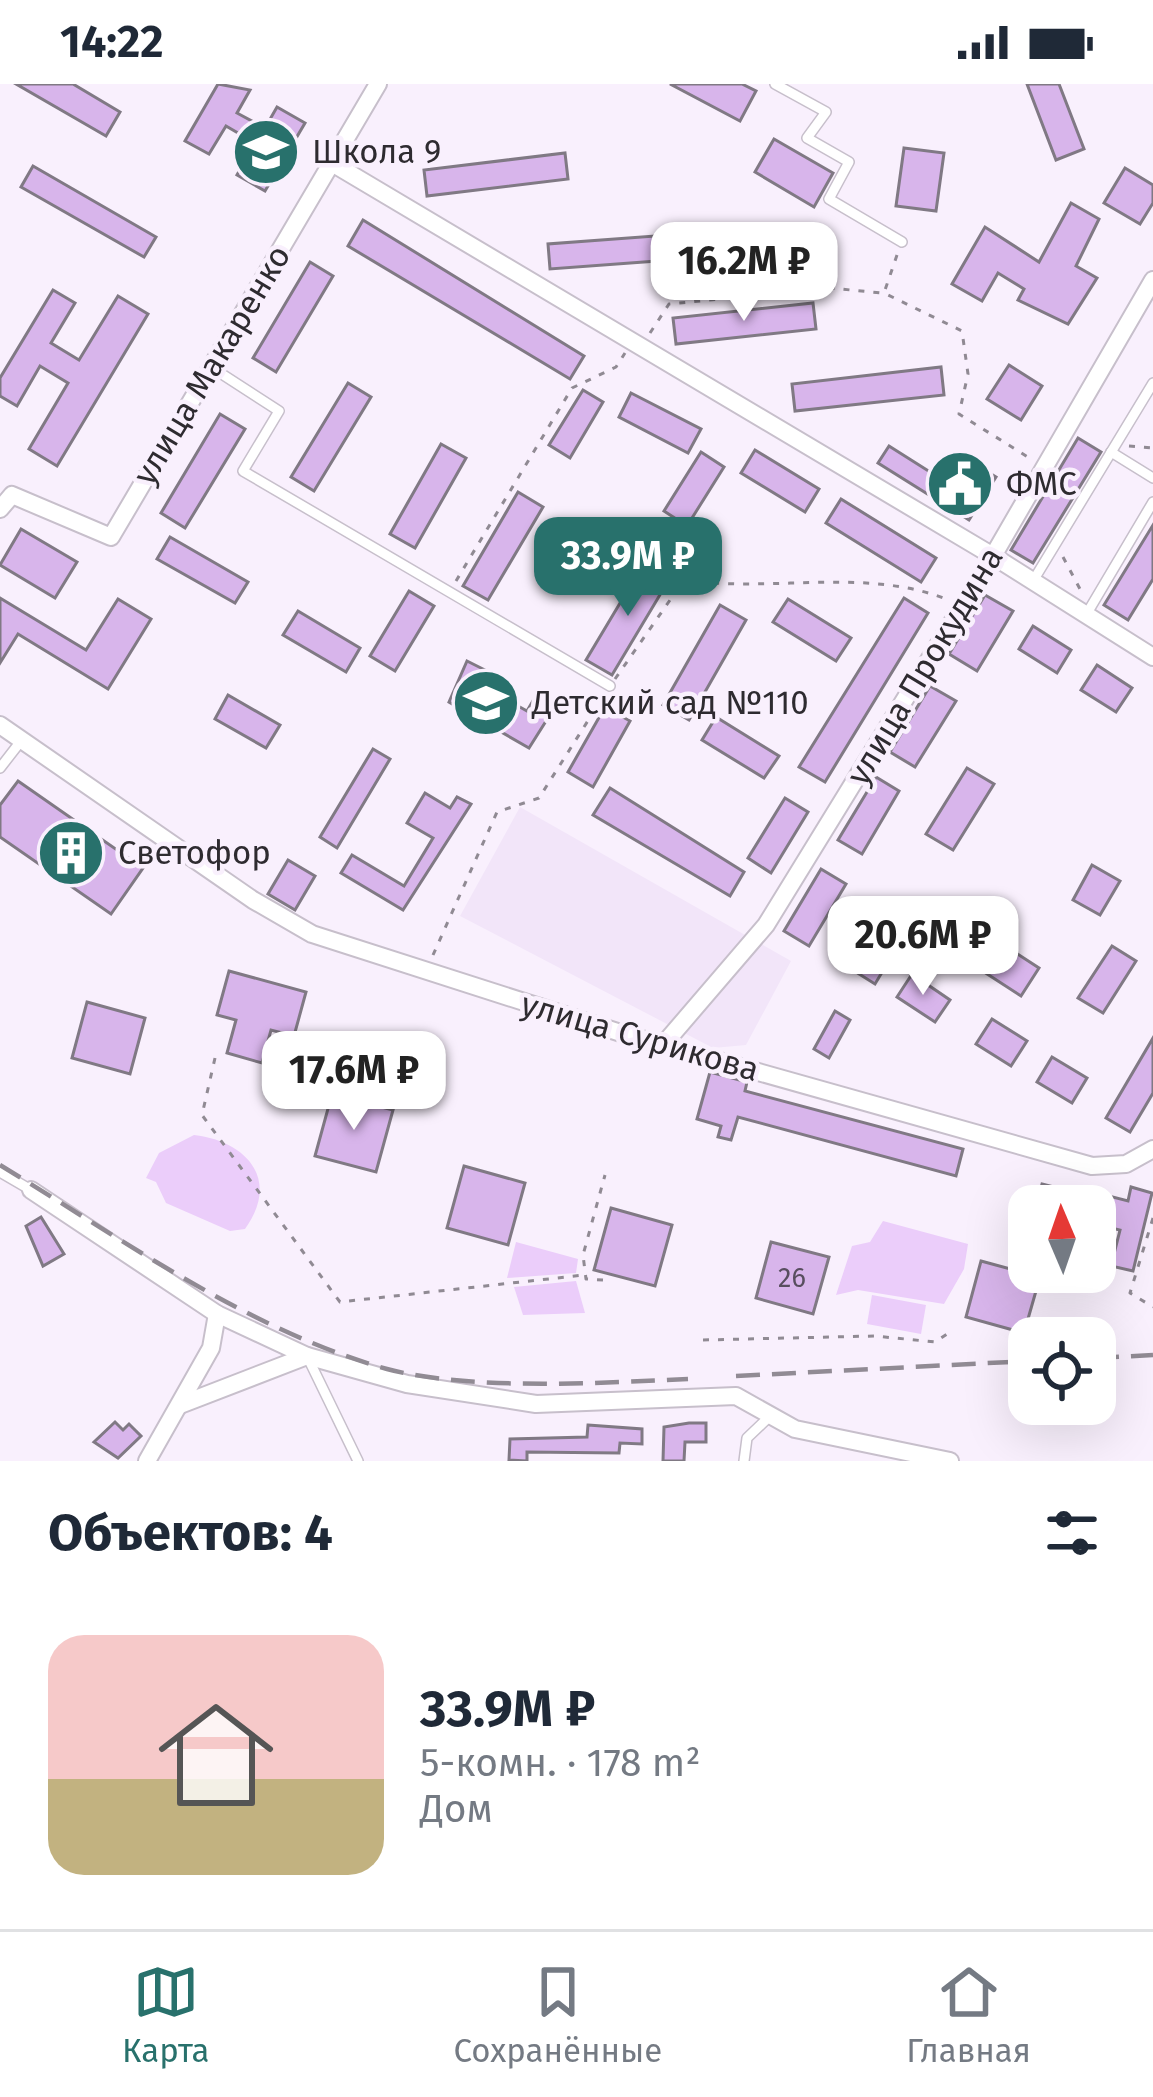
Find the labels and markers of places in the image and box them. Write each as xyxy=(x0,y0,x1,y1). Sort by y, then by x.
school or university icon: Школа 9 xyxy=(231,117,301,187)
place label: Школа 9 xyxy=(312,132,441,172)
pin: 16.2M ₽ xyxy=(633,222,855,324)
public building icon: ФМС xyxy=(925,449,995,519)
place label: ФМС xyxy=(1006,464,1077,504)
pin: 33.9M ₽ xyxy=(517,517,739,619)
school or university icon: Детский сад №110 xyxy=(451,668,521,738)
place label: Детский сад №110 xyxy=(531,683,809,723)
building icon: Светофор xyxy=(36,818,106,888)
place label: Светофор xyxy=(118,833,271,873)
pin: 20.6M ₽ xyxy=(812,896,1034,998)
pin: 17.6M ₽ xyxy=(243,1031,465,1133)

